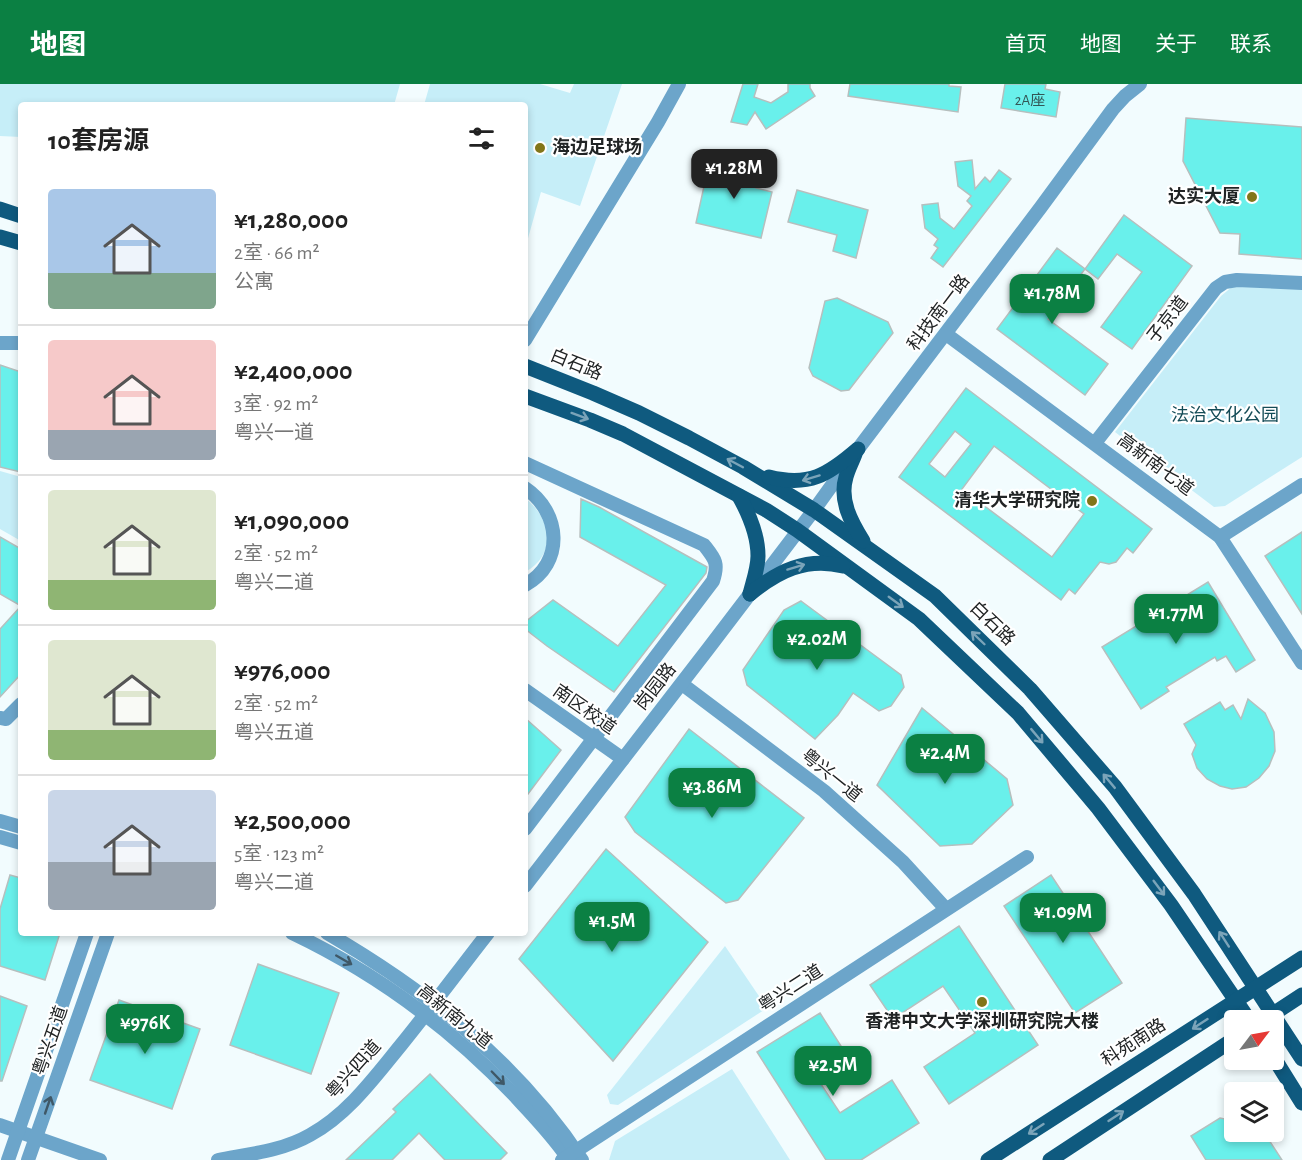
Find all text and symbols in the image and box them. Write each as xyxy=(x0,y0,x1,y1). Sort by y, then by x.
text: 地图 xyxy=(30,32,86,60)
text: 首页 xyxy=(1005,34,1047,55)
text: 地图 xyxy=(1080,34,1122,55)
text: 关于 xyxy=(1155,34,1197,55)
text: 联系 xyxy=(1230,34,1272,55)
house number: 2A座 xyxy=(1015,92,1045,108)
icon: filters xyxy=(465,122,498,155)
text: 10套房源 xyxy=(48,128,149,154)
place label: 海边足球场 xyxy=(552,137,642,157)
marker: 海边足球场 xyxy=(533,141,547,155)
pin: ¥1.28M xyxy=(685,149,783,200)
text: ¥1.28M xyxy=(705,158,763,178)
place label: 达实大厦 xyxy=(1168,186,1240,206)
marker: 达实大厦 xyxy=(1245,190,1259,204)
text: ¥1,280,000 xyxy=(234,207,348,233)
icon: home xyxy=(96,213,168,285)
text: 2室 · 66 m² xyxy=(234,243,319,263)
street label: 科技南一路 xyxy=(903,270,973,354)
text: 公寓 xyxy=(234,272,274,292)
pin: ¥1.78M xyxy=(1003,274,1101,325)
text: ¥1.78M xyxy=(1024,283,1080,303)
street label: 子京道 xyxy=(1143,292,1192,347)
street label: 白石路 xyxy=(548,345,605,383)
text: ¥2,400,000 xyxy=(234,358,353,384)
icon: home xyxy=(96,364,168,436)
text: 3室 · 92 m² xyxy=(234,394,318,414)
park label: 法治文化公园 xyxy=(1171,405,1279,425)
one-way arrow xyxy=(570,412,589,423)
text: 粤兴一道 xyxy=(234,423,314,443)
street label: 高新南七道 xyxy=(1114,429,1198,499)
one-way arrow xyxy=(727,457,744,469)
one-way arrow xyxy=(802,473,821,484)
place label: 清华大学研究院 xyxy=(954,490,1080,510)
marker: 清华大学研究院 xyxy=(1085,494,1099,508)
text: ¥1,090,000 xyxy=(234,508,349,534)
icon: home xyxy=(96,514,168,586)
text: 2室 · 52 m² xyxy=(234,544,318,564)
one-way arrow xyxy=(786,561,805,572)
text: 粤兴二道 xyxy=(234,573,314,593)
pin: ¥1.77M xyxy=(1127,594,1225,645)
one-way arrow xyxy=(887,596,903,608)
street label: 白石路 xyxy=(966,597,1019,649)
text: ¥1.77M xyxy=(1148,603,1204,623)
pin: ¥2.02M xyxy=(768,620,866,671)
text: ¥2.02M xyxy=(787,629,847,649)
one-way arrow xyxy=(970,630,985,645)
text: ¥976,000 xyxy=(234,658,331,684)
street label: 岗园路 xyxy=(631,659,680,714)
icon: home xyxy=(96,664,168,736)
street label: 南区校道 xyxy=(549,680,620,738)
text: 2室 · 52 m² xyxy=(234,694,318,714)
text: 粤兴五道 xyxy=(234,723,314,743)
one-way arrow xyxy=(1030,728,1044,743)
pin: ¥2.4M xyxy=(903,734,987,785)
text: ¥2.4M xyxy=(920,743,970,763)
street label: 粤兴一道 xyxy=(797,745,866,806)
pin: ¥3.86M xyxy=(663,768,761,819)
one-way arrow xyxy=(1103,773,1116,789)
text: ¥3.86M xyxy=(682,777,742,797)
text: ¥2,500,000 xyxy=(234,808,351,834)
icon: home xyxy=(96,814,168,886)
text: 5室 · 123 m² xyxy=(234,844,324,864)
text: 粤兴二道 xyxy=(234,873,314,893)
one-way arrow xyxy=(1152,880,1165,896)
pin: ¥1.09M xyxy=(1014,893,1112,944)
pin: ¥1.5M xyxy=(570,902,654,953)
text: ¥1.09M xyxy=(1034,902,1092,922)
text: ¥1.5M xyxy=(589,911,635,931)
one-way arrow xyxy=(1217,931,1229,948)
one-way arrow xyxy=(335,954,352,966)
street label: 粤兴二道 xyxy=(755,960,826,1016)
street label: 高新南九道 xyxy=(413,980,496,1052)
marker: 香港中文大学深圳研究院大楼 xyxy=(975,995,989,1009)
street label: 粤兴五道 xyxy=(29,1003,71,1078)
pin: ¥976K xyxy=(103,1004,187,1055)
north arrow xyxy=(1224,1010,1284,1070)
map controls xyxy=(1224,1010,1284,1142)
place label: 香港中文大学深圳研究院大楼 xyxy=(865,1011,1099,1031)
text: ¥976K xyxy=(120,1013,170,1033)
street label: 科苑南路 xyxy=(1098,1014,1169,1070)
one-way arrow xyxy=(1192,1018,1209,1030)
street label: 粤兴四道 xyxy=(322,1036,385,1103)
pin: ¥2.5M xyxy=(791,1046,875,1097)
text: ¥2.5M xyxy=(808,1055,858,1075)
one-way arrow xyxy=(491,1071,505,1086)
button: layers xyxy=(1224,1082,1284,1142)
one-way arrow xyxy=(43,1096,54,1115)
one-way arrow xyxy=(1108,1110,1125,1123)
one-way arrow xyxy=(1028,1124,1045,1136)

